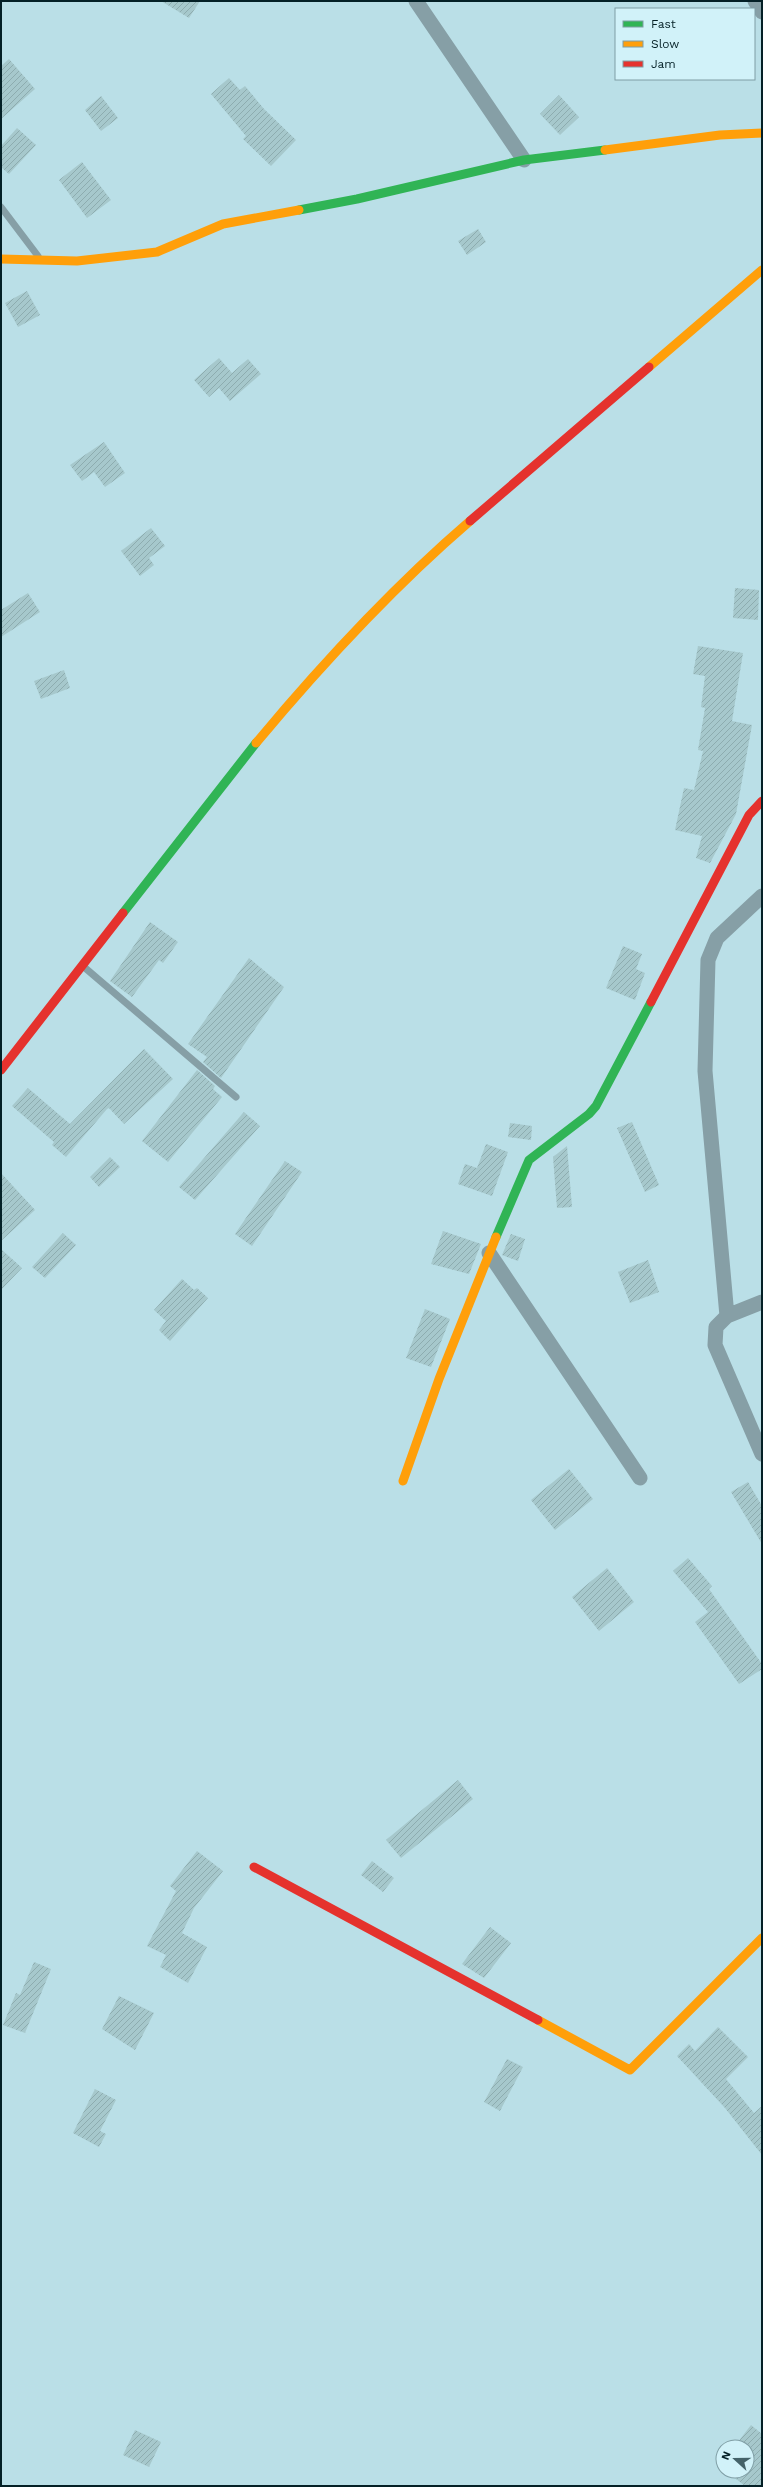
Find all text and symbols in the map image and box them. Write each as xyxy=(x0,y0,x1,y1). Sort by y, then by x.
legend xyxy=(615,8,755,80)
text: Fast xyxy=(651,17,676,31)
text: Slow xyxy=(651,37,679,51)
text: Jam xyxy=(651,57,676,71)
north arrow xyxy=(715,2439,755,2479)
text: N xyxy=(719,2449,734,2462)

